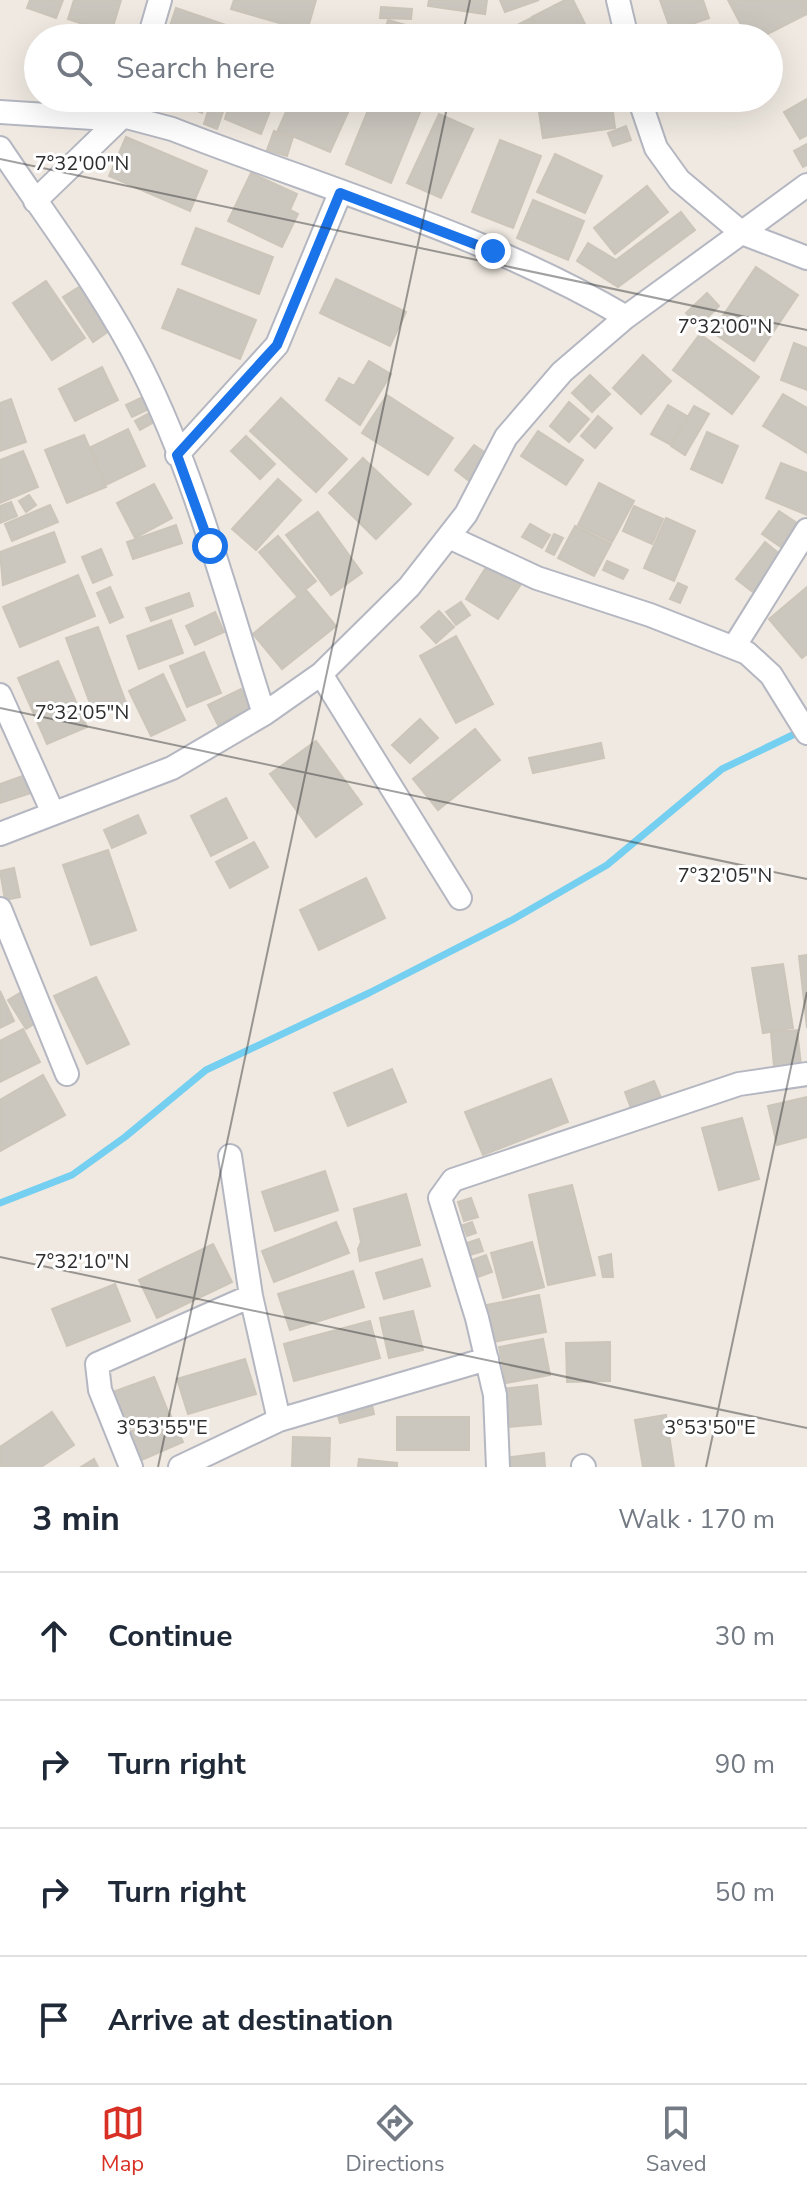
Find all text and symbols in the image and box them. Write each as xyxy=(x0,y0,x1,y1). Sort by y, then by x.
search box xyxy=(24,24,783,112)
icon: search xyxy=(52,46,96,90)
text: Search here xyxy=(116,48,275,89)
text: 7°32'00"N xyxy=(35,150,129,177)
route end xyxy=(475,233,511,269)
text: 7°32'00"N xyxy=(678,313,772,340)
route start xyxy=(192,528,228,564)
text: 7°32'05"N xyxy=(35,699,129,726)
text: 7°32'05"N xyxy=(678,862,772,889)
text: 7°32'10"N xyxy=(35,1248,129,1275)
text: 3°53'55"E xyxy=(116,1414,208,1441)
text: 3°53'50"E xyxy=(664,1414,756,1441)
text: 3 min xyxy=(32,1496,120,1542)
text: Walk · 170 m xyxy=(618,1502,775,1537)
icon: ahead xyxy=(32,1614,76,1658)
text: Continue xyxy=(108,1616,233,1657)
text: 30 m xyxy=(715,1619,775,1654)
icon: right xyxy=(32,1742,76,1786)
text: Turn right xyxy=(108,1744,246,1785)
text: 90 m xyxy=(715,1747,775,1782)
icon: right xyxy=(32,1870,76,1914)
text: Turn right xyxy=(108,1872,246,1913)
text: 50 m xyxy=(715,1875,775,1910)
icon: arrive xyxy=(32,1998,76,2042)
text: Arrive at destination xyxy=(108,2000,393,2041)
tab: Map xyxy=(101,2101,145,2179)
tab: Directions xyxy=(346,2101,445,2179)
tab: Saved xyxy=(646,2101,706,2179)

